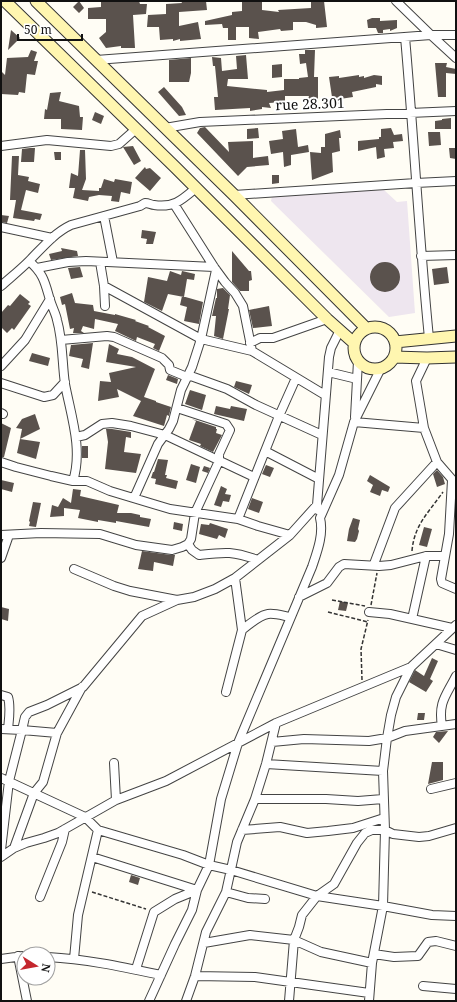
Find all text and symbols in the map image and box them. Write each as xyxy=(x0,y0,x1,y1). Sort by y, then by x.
scale bar xyxy=(18,16,82,42)
text: 50 m xyxy=(24,21,52,38)
street label: rue 28.301 xyxy=(275,93,345,114)
north arrow xyxy=(16,946,56,986)
text: N xyxy=(38,962,54,974)

